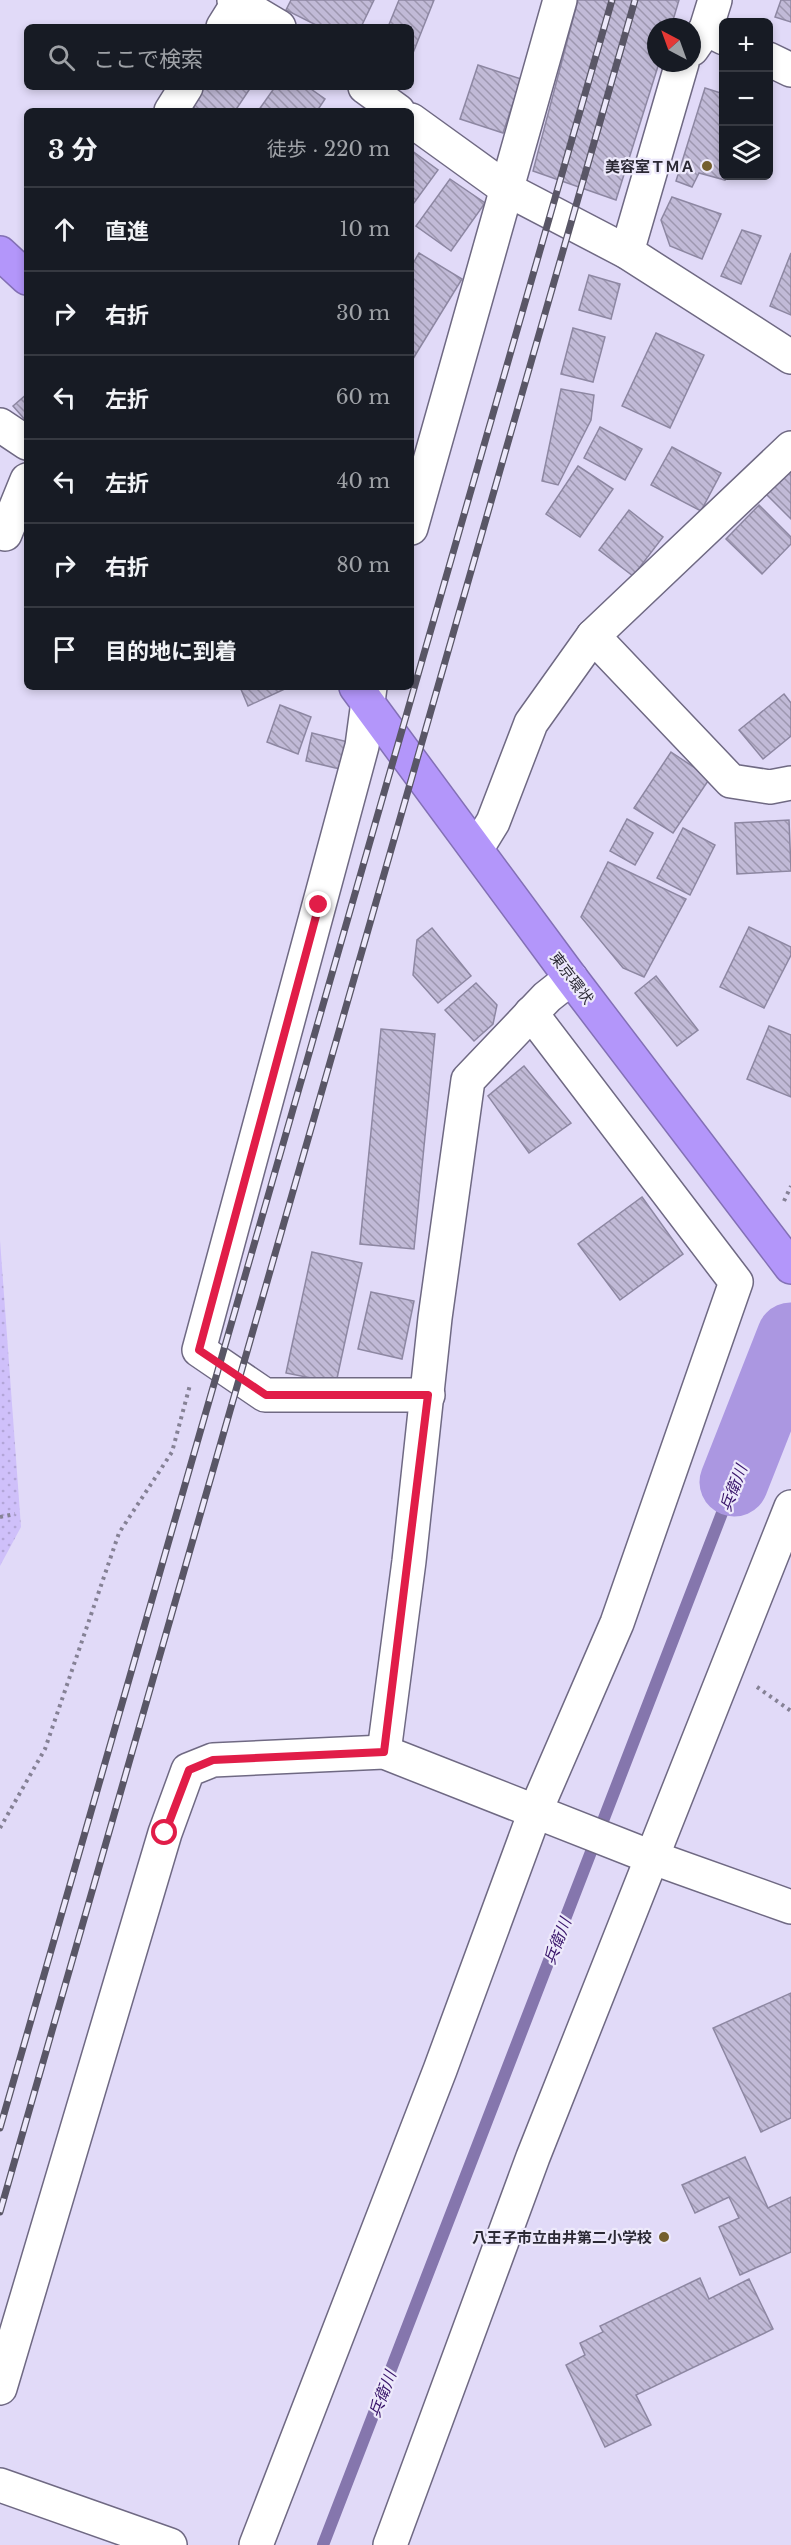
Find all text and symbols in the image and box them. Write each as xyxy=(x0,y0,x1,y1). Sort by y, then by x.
north arrow xyxy=(647,18,701,72)
map controls xyxy=(719,18,773,180)
button: + xyxy=(719,18,773,72)
search box xyxy=(24,24,414,90)
icon: search xyxy=(45,41,78,74)
text: ここで検索 xyxy=(93,46,203,73)
button: − xyxy=(719,72,773,126)
button: layers xyxy=(719,126,773,180)
text: 3 分 xyxy=(48,134,97,166)
text: 徒歩 · 220 m xyxy=(267,137,390,161)
place label: 美容室ＴＭＡ xyxy=(605,157,695,176)
marker: 美容室ＴＭＡ xyxy=(700,159,714,173)
icon: ahead xyxy=(48,213,81,246)
text: 10 m xyxy=(340,217,390,241)
text: 直進 xyxy=(105,218,149,245)
icon: right xyxy=(48,297,81,330)
text: 30 m xyxy=(336,301,390,325)
text: 右折 xyxy=(105,302,149,329)
icon: left xyxy=(48,381,81,414)
text: 60 m xyxy=(336,385,390,409)
text: 左折 xyxy=(105,386,149,413)
icon: left xyxy=(48,465,81,498)
text: 40 m xyxy=(337,469,390,493)
text: 左折 xyxy=(105,470,149,497)
icon: right xyxy=(48,549,81,582)
text: 80 m xyxy=(336,553,390,577)
text: 右折 xyxy=(105,554,149,581)
icon: arrive xyxy=(48,633,81,666)
text: 目的地に到着 xyxy=(105,638,237,665)
route end xyxy=(305,891,331,917)
street label: 東京環状 xyxy=(546,948,598,1008)
water label: 兵衛川 xyxy=(715,1460,752,1514)
route start xyxy=(151,1819,177,1845)
water label: 兵衛川 xyxy=(539,1913,576,1967)
place label: 八王子市立由井第二小学校 xyxy=(472,2228,652,2247)
marker: 八王子市立由井第二小学校 xyxy=(657,2230,671,2244)
water label: 兵衛川 xyxy=(364,2366,401,2420)

